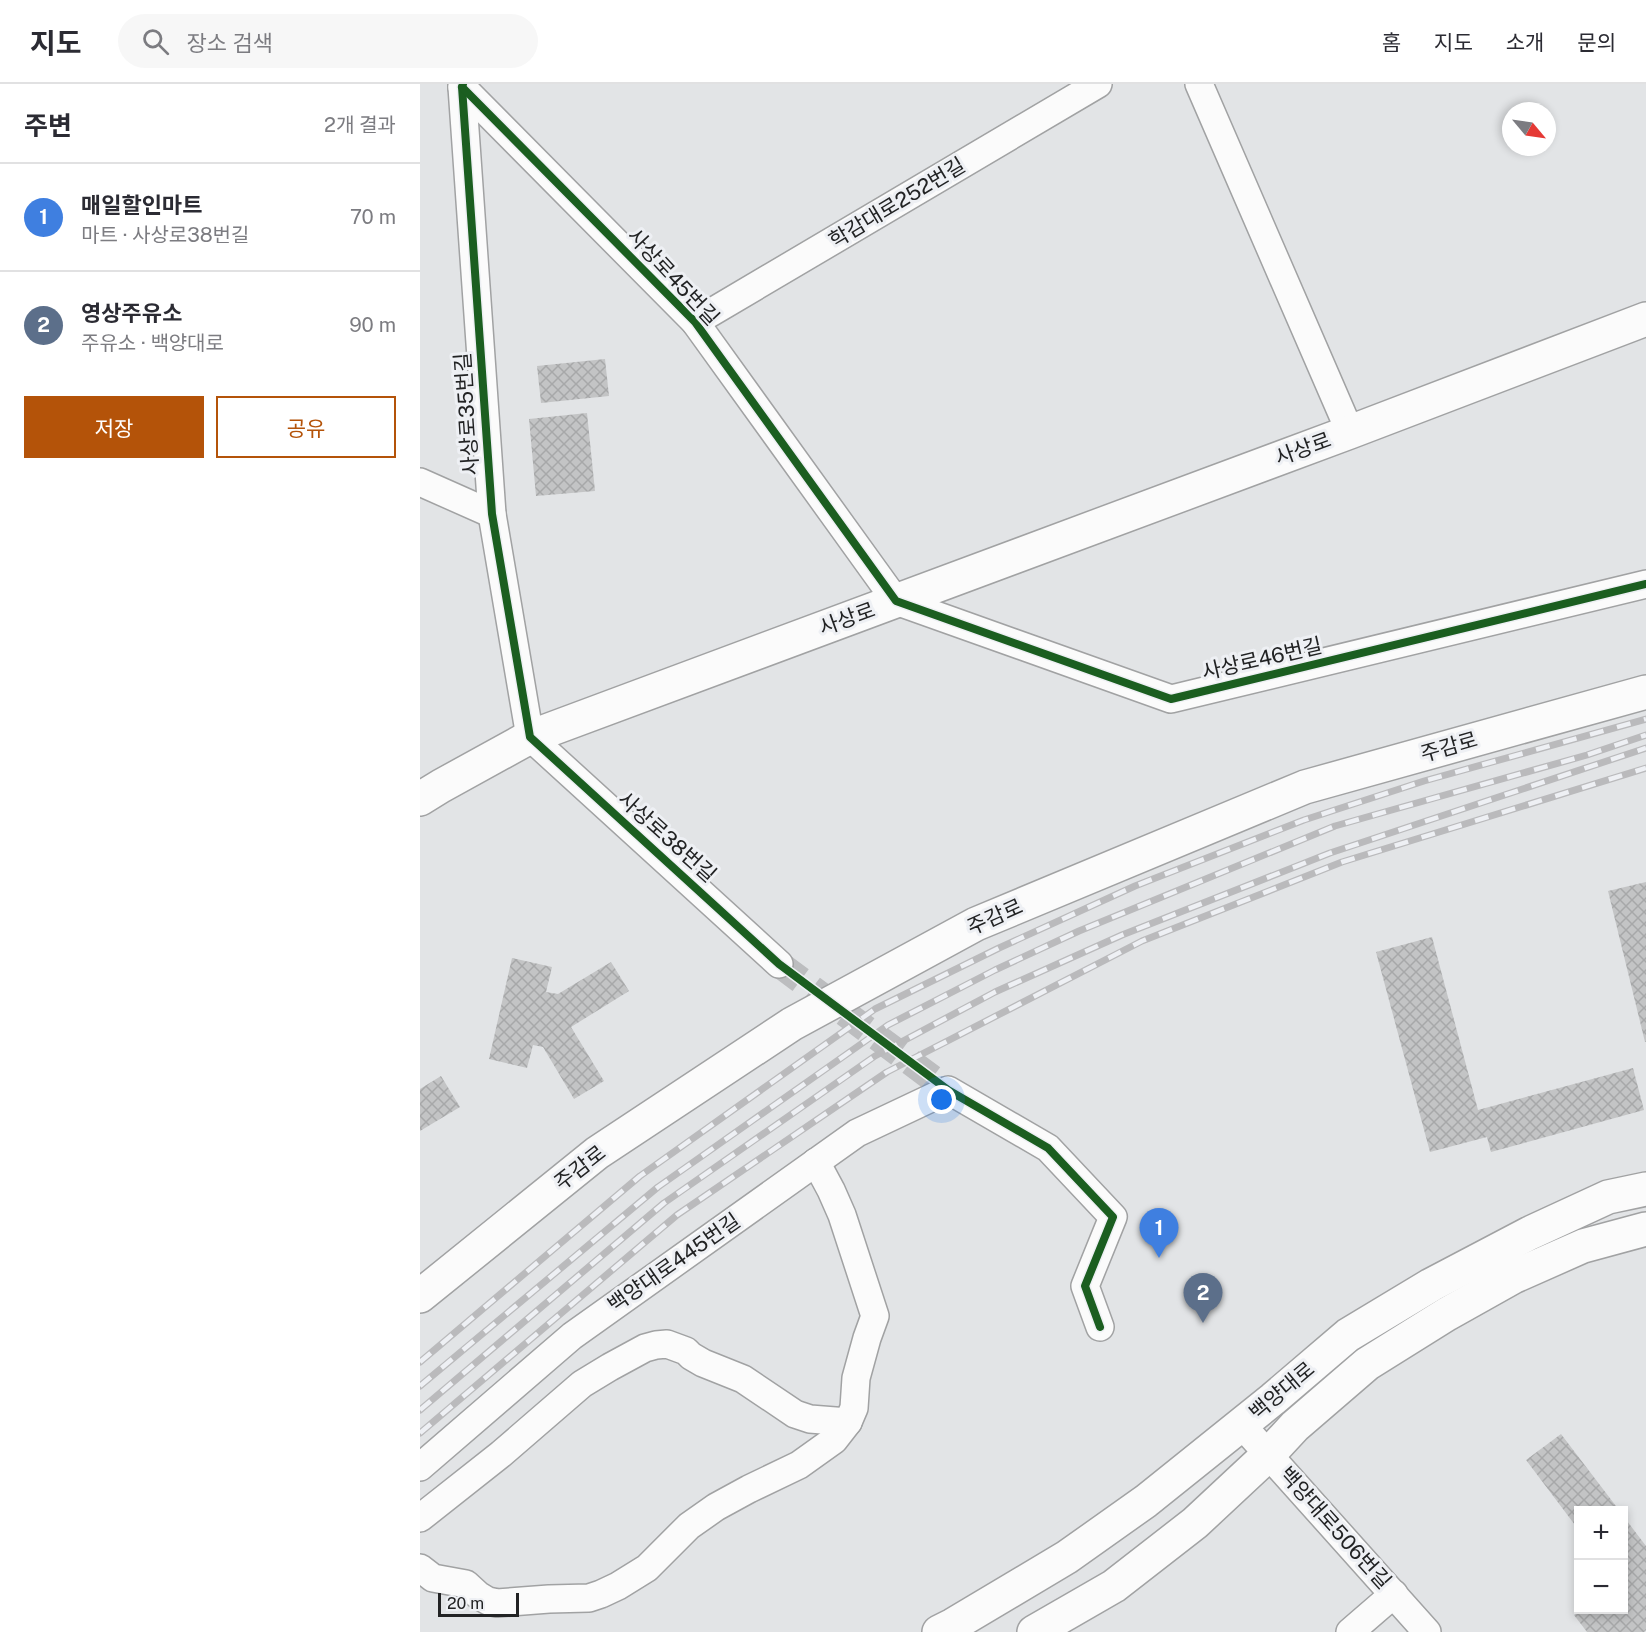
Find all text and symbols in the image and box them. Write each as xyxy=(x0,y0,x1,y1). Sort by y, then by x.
search box xyxy=(118,14,538,68)
icon: search xyxy=(139,25,172,58)
text: 지도 xyxy=(30,26,82,59)
text: 장소 검색 xyxy=(187,30,273,56)
text: 홈 xyxy=(1382,30,1401,55)
text: 지도 xyxy=(1434,30,1473,55)
text: 소개 xyxy=(1506,30,1544,55)
text: 문의 xyxy=(1577,30,1616,55)
north arrow xyxy=(1502,102,1556,156)
text: 주변 xyxy=(24,110,72,141)
text: 2개 결과 xyxy=(324,113,396,137)
street label: 학감대로252번길 xyxy=(824,152,969,253)
text: 매일할인마트 xyxy=(81,192,202,218)
text: 1 xyxy=(39,205,48,229)
text: 70 m xyxy=(350,205,396,229)
text: 마트 · 사상로38번길 xyxy=(81,223,249,247)
street label: 사상로45번길 xyxy=(622,223,724,330)
text: 영상주유소 xyxy=(81,300,182,326)
text: 2 xyxy=(37,313,50,337)
text: 90 m xyxy=(349,313,396,337)
text: 주유소 · 백양대로 xyxy=(81,331,224,355)
street label: 사상로35번길 xyxy=(450,352,483,476)
button: 저장 xyxy=(24,396,204,458)
button: 공유 xyxy=(216,396,396,458)
street label: 사상로 xyxy=(1271,427,1334,470)
street label: 사상로 xyxy=(815,597,878,640)
street label: 사상로46번길 xyxy=(1199,633,1325,685)
street label: 주감로 xyxy=(1418,727,1480,767)
street label: 사상로38번길 xyxy=(613,786,722,887)
street label: 주감로 xyxy=(963,893,1026,940)
your location xyxy=(927,1085,956,1114)
street label: 주감로 xyxy=(549,1140,610,1195)
street label: 백양대로445번길 xyxy=(603,1208,745,1317)
pin: 1 xyxy=(1140,1208,1178,1258)
pin: 2 xyxy=(1184,1274,1222,1323)
street label: 백양대로 xyxy=(1244,1356,1319,1425)
street label: 백양대로506번길 xyxy=(1274,1462,1397,1594)
map controls xyxy=(1574,1506,1628,1614)
button: + xyxy=(1574,1506,1628,1560)
button: − xyxy=(1574,1560,1628,1614)
scale bar xyxy=(438,1590,519,1618)
text: 20 m xyxy=(447,1594,484,1613)

